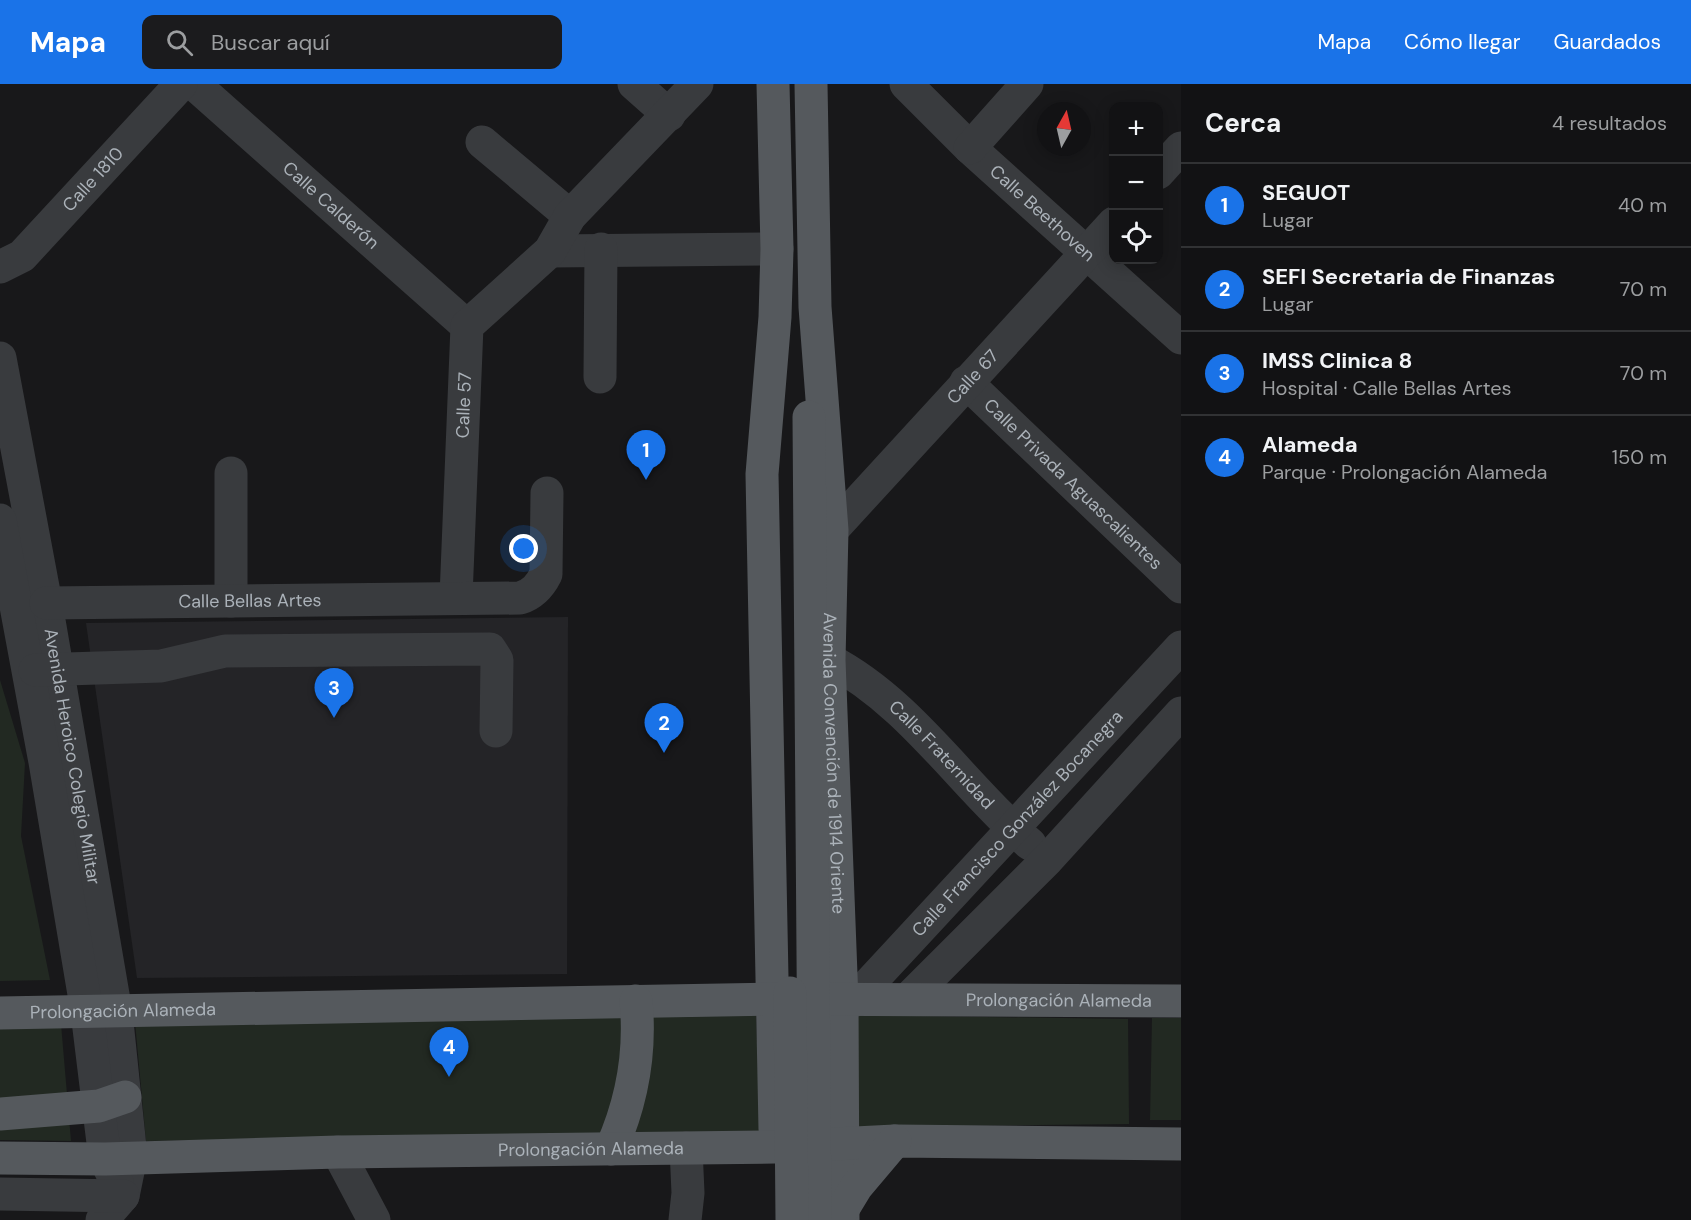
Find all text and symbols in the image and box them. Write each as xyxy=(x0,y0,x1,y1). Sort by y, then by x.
search box xyxy=(142,15,562,69)
text: Mapa xyxy=(30,24,106,61)
icon: search xyxy=(163,26,196,59)
text: Buscar aquí xyxy=(211,28,330,57)
text: Mapa xyxy=(1317,28,1371,56)
text: Cómo llegar xyxy=(1404,28,1521,56)
text: Guardados xyxy=(1554,28,1661,56)
north arrow xyxy=(1037,102,1091,156)
map controls xyxy=(1109,102,1163,264)
button: + xyxy=(1109,102,1163,156)
text: Cerca xyxy=(1205,106,1281,140)
text: 4 resultados xyxy=(1552,110,1667,136)
street label: Calle 1810 xyxy=(57,142,129,217)
street label: Calle Calderón xyxy=(278,156,384,255)
button: − xyxy=(1109,156,1163,210)
street label: Calle Beethoven xyxy=(985,159,1100,267)
text: SEGUOT xyxy=(1262,178,1350,207)
text: 1 xyxy=(1221,192,1228,218)
text: 40 m xyxy=(1618,192,1667,218)
text: Lugar xyxy=(1262,207,1313,233)
button: locate xyxy=(1109,210,1163,264)
text: SEFI Secretaria de Finanzas xyxy=(1262,262,1555,291)
text: 2 xyxy=(1219,276,1230,302)
text: 70 m xyxy=(1620,276,1667,302)
text: Lugar xyxy=(1262,291,1313,317)
street label: Calle 67 xyxy=(941,344,1004,409)
text: IMSS Clinica 8 xyxy=(1262,346,1412,375)
text: 3 xyxy=(1218,360,1231,386)
text: 70 m xyxy=(1620,360,1667,386)
street label: Calle 57 xyxy=(450,372,477,439)
text: Hospital · Calle Bellas Artes xyxy=(1262,375,1512,401)
street label: Calle Privada Aguascalientes xyxy=(979,393,1168,575)
pin: 1 xyxy=(626,430,666,480)
text: Alameda xyxy=(1262,430,1358,459)
text: 4 xyxy=(1218,444,1231,470)
text: 150 m xyxy=(1612,444,1667,470)
text: Parque · Prolongación Alameda xyxy=(1262,459,1547,485)
your location xyxy=(509,534,538,563)
street label: Calle Bellas Artes xyxy=(178,588,322,614)
street label: Avenida Convención de 1914 Oriente xyxy=(817,612,851,914)
street label: Avenida Heroico Colegio Militar xyxy=(39,627,106,887)
pin: 3 xyxy=(314,668,354,718)
street label: Calle Fraternidad xyxy=(884,695,999,815)
pin: 2 xyxy=(644,704,684,753)
street label: Calle Francisco González Bocanegra xyxy=(907,705,1128,942)
street label: Prolongación Alameda xyxy=(966,988,1152,1013)
street label: Prolongación Alameda xyxy=(30,997,216,1024)
pin: 4 xyxy=(430,1028,468,1077)
street label: Prolongación Alameda xyxy=(498,1136,684,1162)

